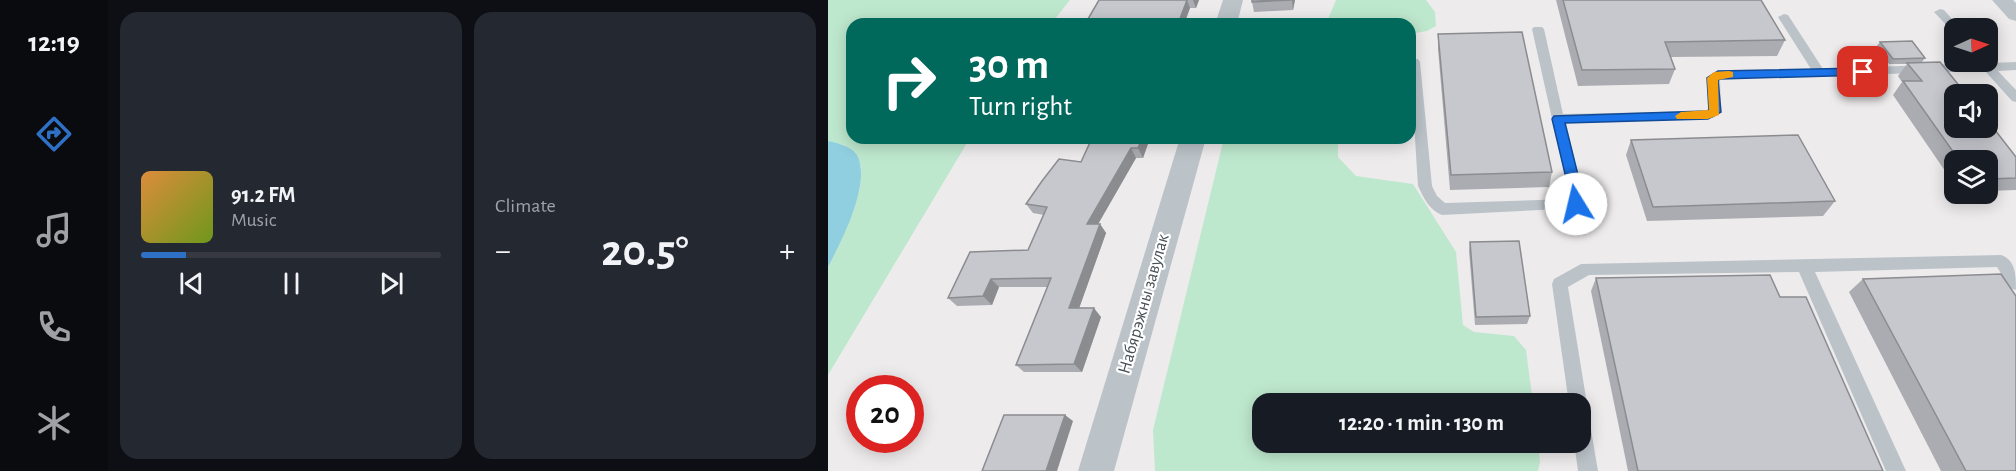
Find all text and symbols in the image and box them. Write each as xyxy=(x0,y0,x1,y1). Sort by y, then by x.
north arrow xyxy=(1944,18,1998,72)
map controls xyxy=(1944,18,1998,204)
text: 12:19 xyxy=(28,29,80,56)
icon: right xyxy=(870,42,948,120)
text: 30 m xyxy=(969,44,1049,86)
pin xyxy=(1837,46,1888,97)
icon: arrive xyxy=(1846,55,1879,88)
button: sound xyxy=(1944,84,1998,138)
text: Turn right xyxy=(969,93,1072,120)
icon: directions xyxy=(33,113,75,155)
button: layers xyxy=(1944,150,1998,204)
position arrow xyxy=(1544,172,1608,236)
text: 91.2 FM xyxy=(231,184,296,206)
text: Climate xyxy=(495,196,556,216)
icon: music xyxy=(33,209,75,251)
text: Music xyxy=(231,210,277,230)
text: 20.5° xyxy=(601,229,689,274)
street label: Набярэжны завулак xyxy=(1114,231,1173,376)
text: − xyxy=(495,235,511,268)
text: + xyxy=(779,235,795,268)
icon: previous xyxy=(175,267,208,300)
icon: pause xyxy=(275,267,308,300)
icon: next xyxy=(375,267,408,300)
icon: phone xyxy=(33,306,75,348)
speed limit sign: 20 xyxy=(846,375,924,453)
icon: climate xyxy=(33,402,75,444)
text: 12:20 · 1 min · 130 m xyxy=(1339,412,1504,434)

